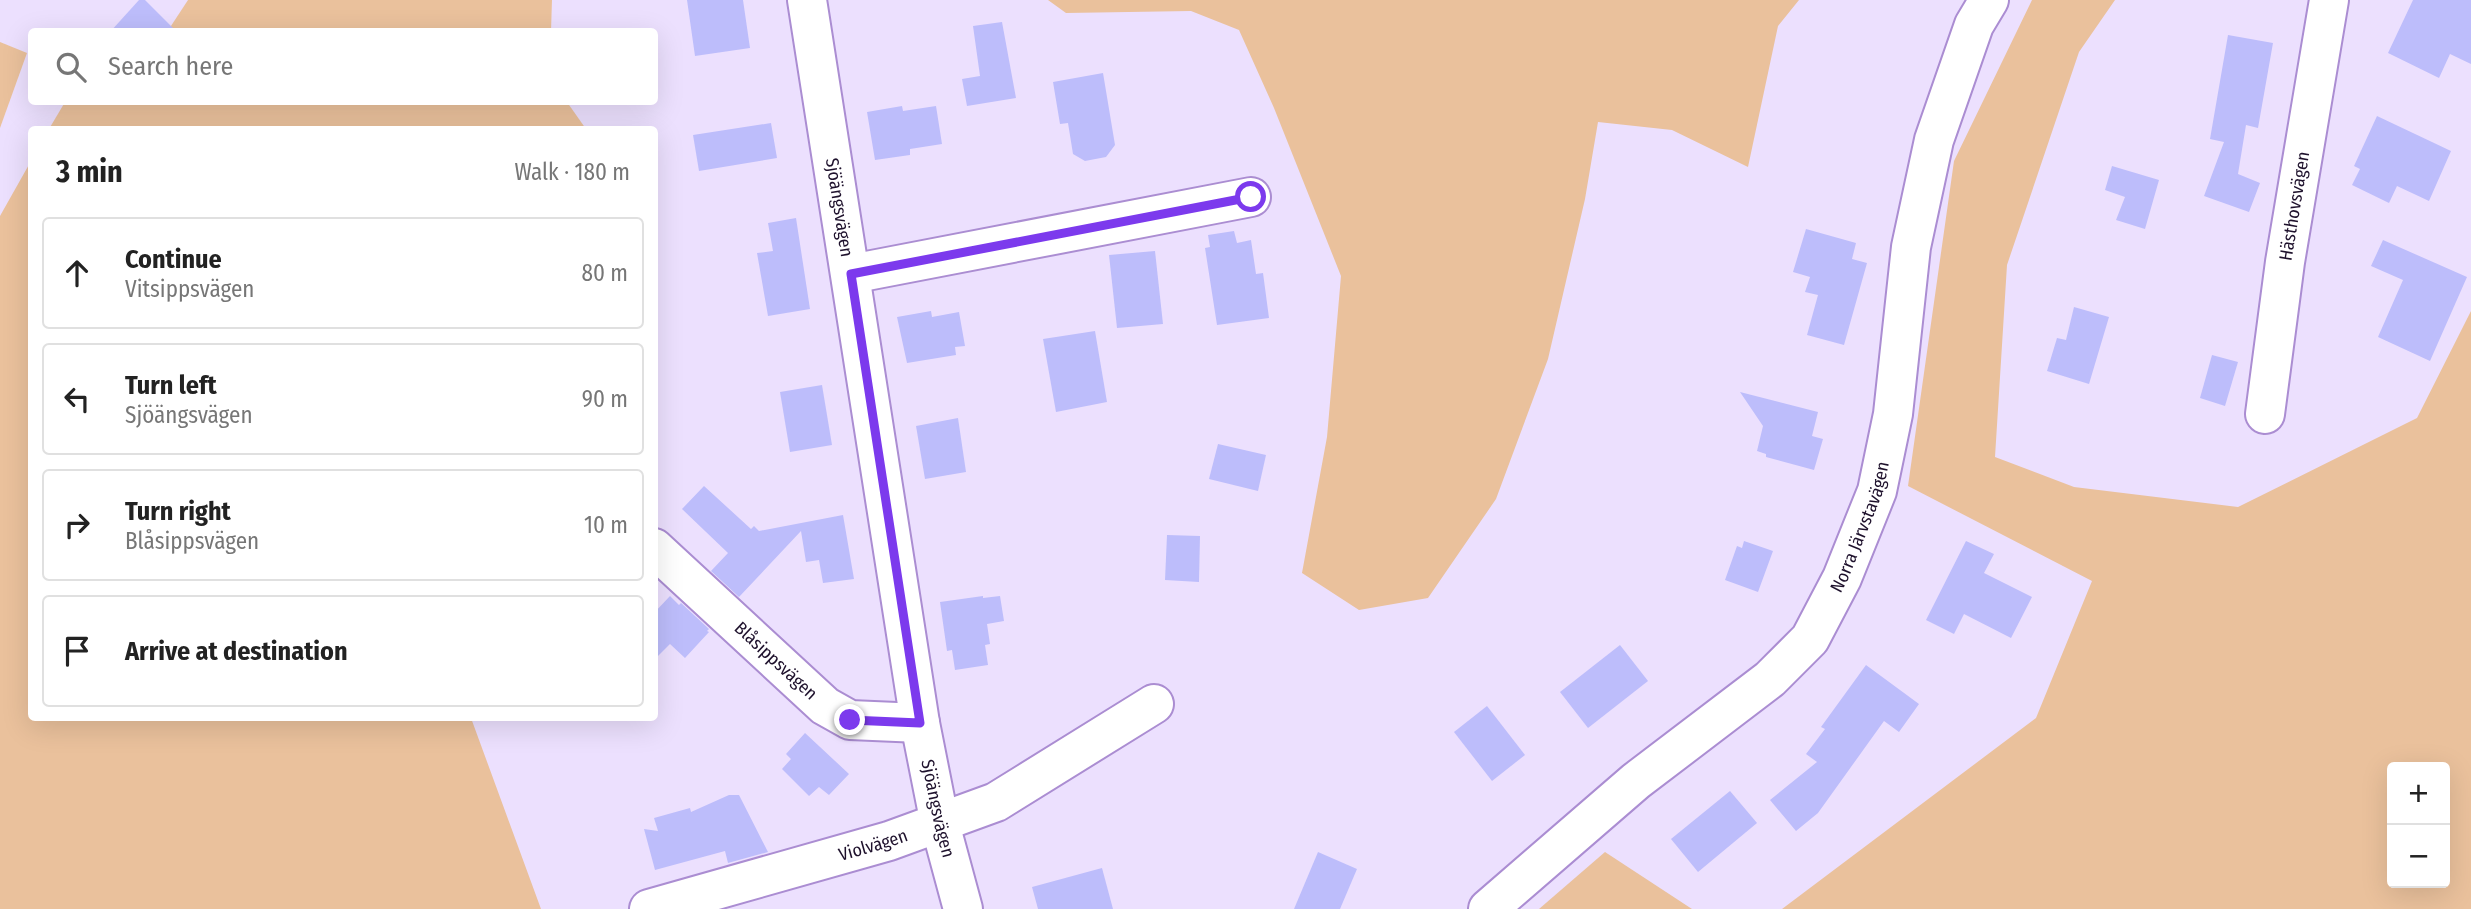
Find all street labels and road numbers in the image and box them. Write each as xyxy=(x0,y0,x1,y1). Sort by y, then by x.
street label: Hästhovsvägen xyxy=(2274,150,2314,262)
street label: Sjöängsvägen xyxy=(821,156,858,259)
street label: Norra Järvstavägen xyxy=(1825,459,1894,596)
street label: Blåsippsvägen xyxy=(730,617,822,704)
street label: Sjöängsvägen xyxy=(916,757,960,860)
street label: Violvägen xyxy=(836,824,911,866)

